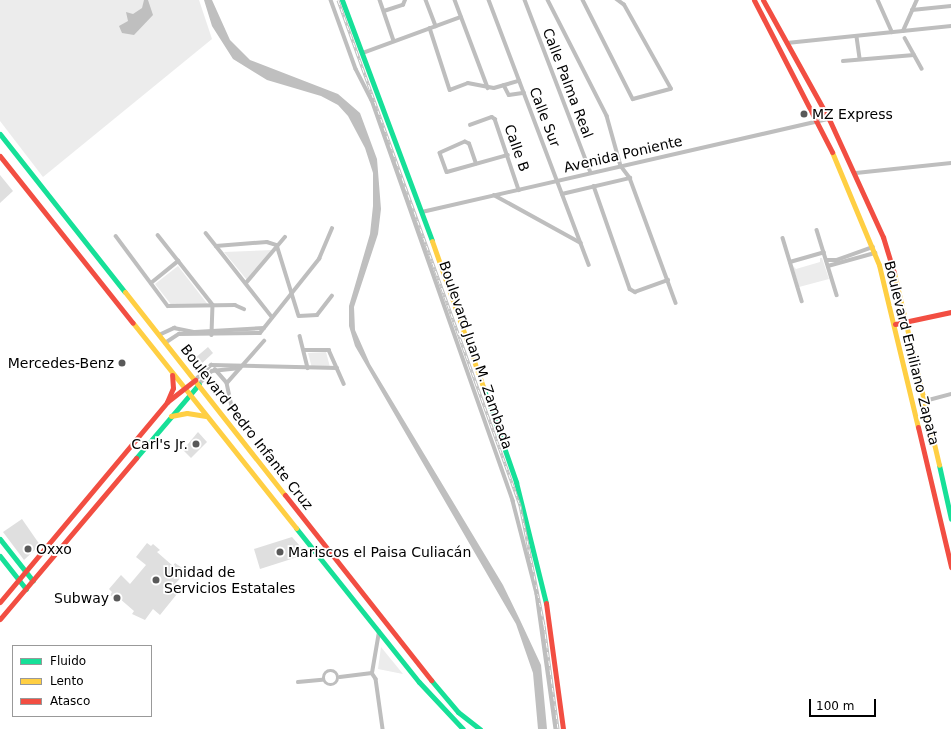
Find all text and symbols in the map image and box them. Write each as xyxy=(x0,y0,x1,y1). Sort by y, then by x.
street label: Calle Palma Real xyxy=(539,26,597,140)
street label: Calle Sur xyxy=(526,85,564,149)
place label: MZ Express xyxy=(812,106,893,122)
marker: MZ Express xyxy=(799,109,809,119)
street label: Calle B xyxy=(501,122,533,174)
street label: Avenida Poniente xyxy=(562,132,684,176)
street label: Boulevard Juan M. Zambada xyxy=(436,259,516,451)
street label: Boulevard Emiliano Zapata xyxy=(881,259,943,447)
street label: Boulevard Pedro Infante Cruz xyxy=(177,341,317,513)
place label: Mercedes-Benz xyxy=(8,355,114,371)
marker: Mercedes-Benz xyxy=(117,358,127,368)
place label: Carl's Jr. xyxy=(131,436,188,452)
marker: Carl's Jr. xyxy=(191,439,201,449)
place label: Oxxo xyxy=(36,541,72,557)
marker: Oxxo xyxy=(23,544,33,554)
place label: Mariscos el Paisa Culiacán xyxy=(288,544,471,560)
marker: Mariscos el Paisa Culiacán xyxy=(275,547,285,557)
place label: Unidad de Servicios Estatales xyxy=(164,564,295,596)
marker: Unidad de Servicios Estatales xyxy=(151,575,161,585)
place label: Subway xyxy=(54,590,109,606)
marker: Subway xyxy=(112,593,122,603)
legend xyxy=(12,645,152,717)
text: Fluido xyxy=(50,654,86,668)
text: Lento xyxy=(50,674,84,688)
scale bar xyxy=(811,691,878,717)
text: Atasco xyxy=(50,694,90,708)
text: 100 m xyxy=(816,699,854,713)

